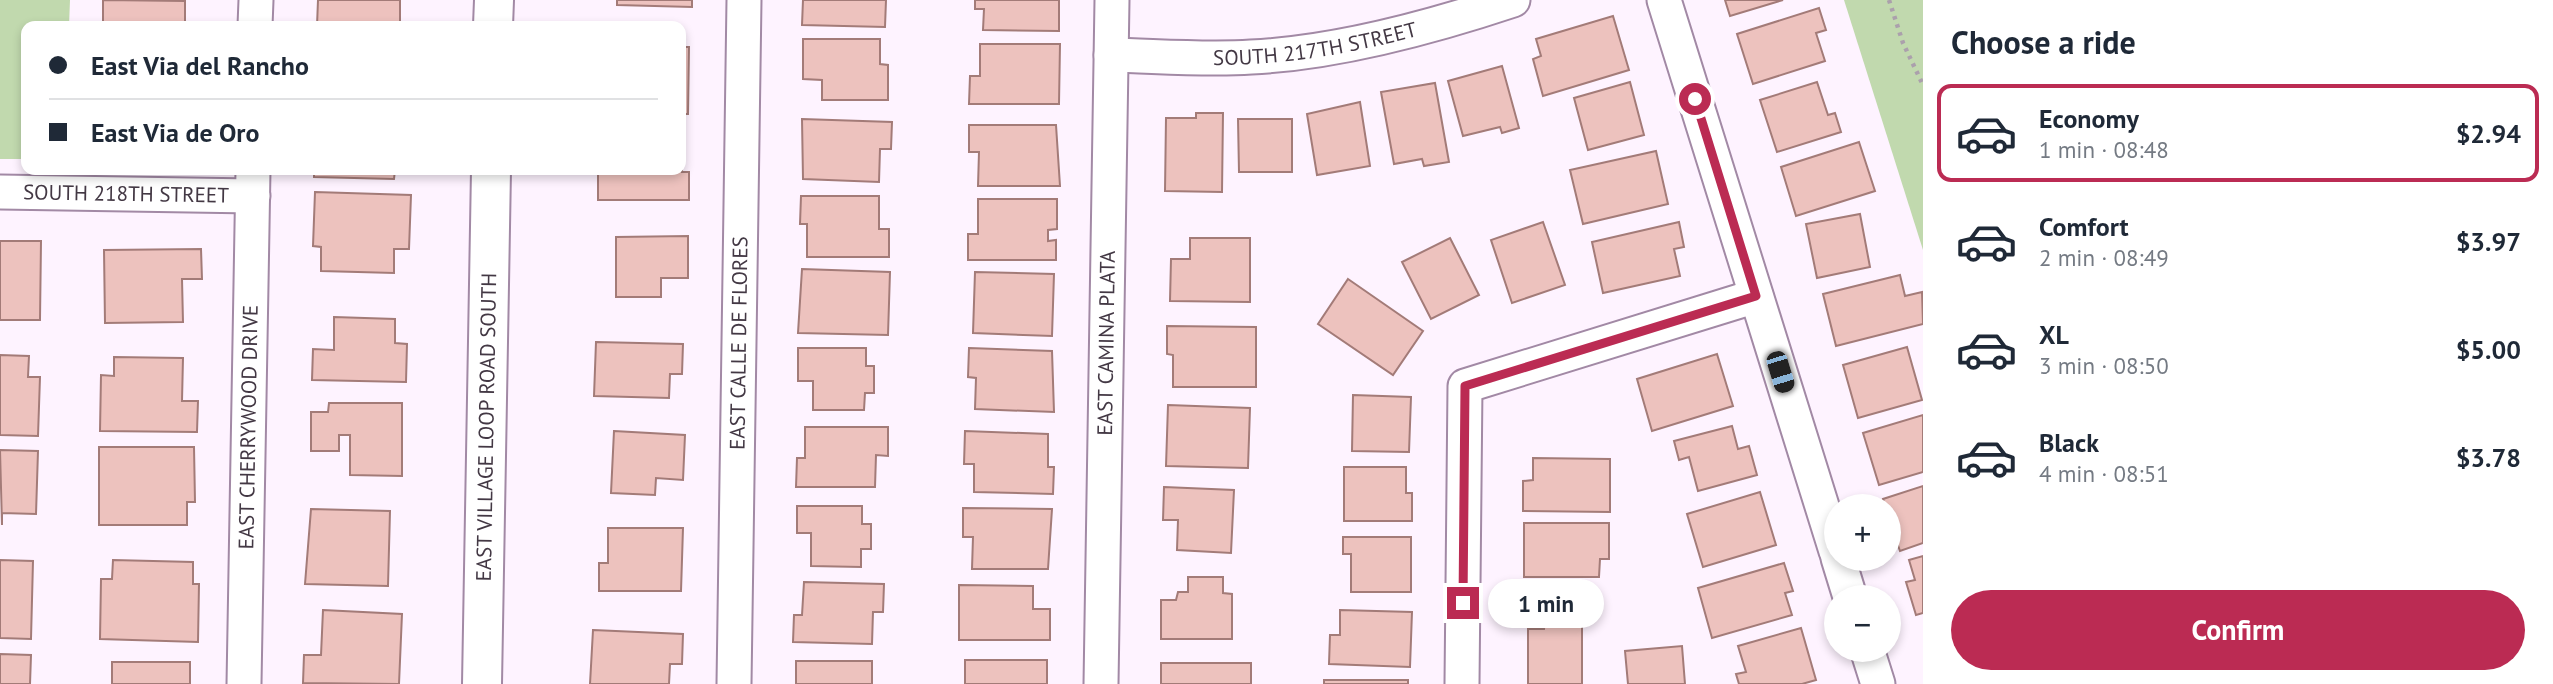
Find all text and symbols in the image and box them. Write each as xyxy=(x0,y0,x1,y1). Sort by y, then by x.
street label: SOUTH 217TH STREET xyxy=(1213,15,1420,71)
text: Choose a ride xyxy=(1951,21,2136,63)
text: East Via del Rancho xyxy=(91,49,309,82)
route start xyxy=(1679,83,1711,115)
icon: car xyxy=(1955,102,2018,165)
text: Economy xyxy=(2039,102,2139,135)
text: East Via de Oro xyxy=(91,116,259,149)
text: $2.94 xyxy=(2456,117,2521,150)
text: 1 min · 08:48 xyxy=(2039,135,2169,164)
street label: SOUTH 218TH STREET xyxy=(23,178,229,209)
icon: car xyxy=(1955,210,2018,273)
text: Comfort xyxy=(2039,210,2129,243)
text: $3.97 xyxy=(2456,225,2521,258)
street label: EAST CALLE DE FLORES xyxy=(723,236,754,450)
text: 2 min · 08:49 xyxy=(2039,243,2169,272)
street label: EAST CAMINA PLATA xyxy=(1091,250,1121,436)
street label: EAST VILLAGE LOOP ROAD SOUTH xyxy=(470,272,502,582)
street label: EAST CHERRYWOOD DRIVE xyxy=(232,304,264,550)
icon: car xyxy=(1955,318,2018,381)
text: XL xyxy=(2039,318,2069,351)
text: $5.00 xyxy=(2456,333,2521,366)
car xyxy=(1764,349,1797,395)
text: 3 min · 08:50 xyxy=(2039,351,2169,380)
icon: car xyxy=(1955,426,2018,489)
text: Black xyxy=(2039,426,2099,459)
text: $3.78 xyxy=(2456,441,2521,474)
text: 4 min · 08:51 xyxy=(2039,459,2169,488)
map controls xyxy=(1824,494,1901,662)
button: + xyxy=(1824,494,1901,571)
callout: 1 min xyxy=(1488,578,1603,628)
button: − xyxy=(1824,585,1901,662)
route end xyxy=(1447,587,1479,619)
text: 1 min xyxy=(1518,589,1574,618)
button: Confirm xyxy=(1951,590,2525,670)

